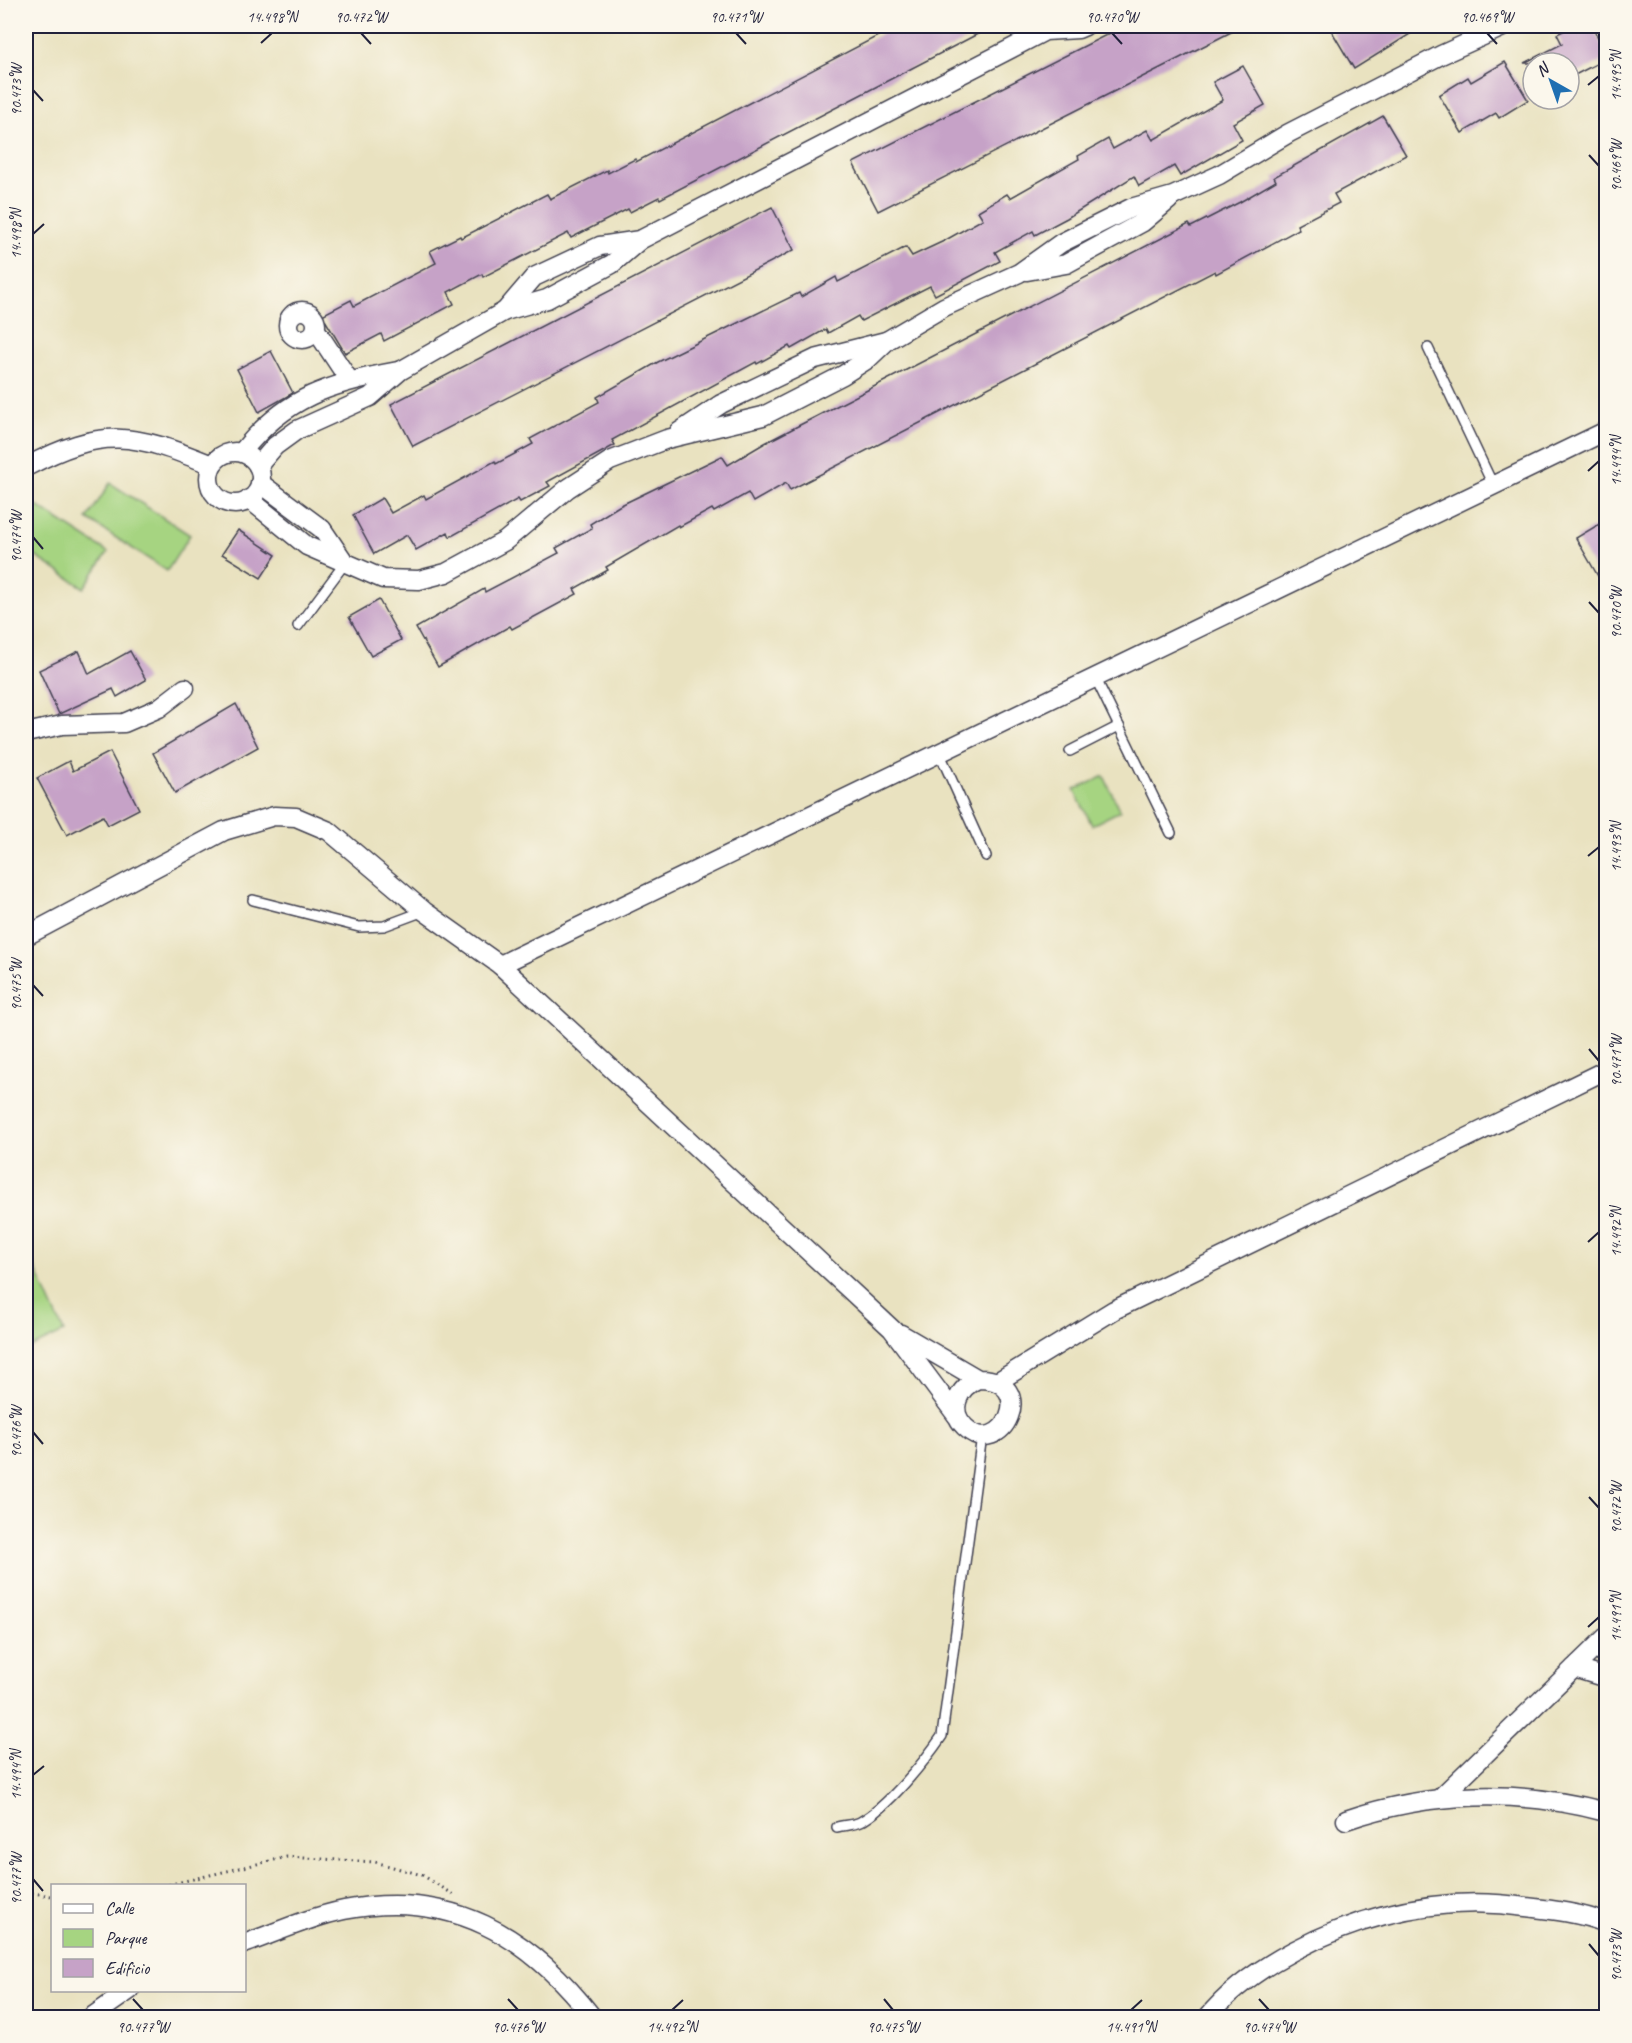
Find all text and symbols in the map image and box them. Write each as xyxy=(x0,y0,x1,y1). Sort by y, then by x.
text: 14.498°N xyxy=(247,8,300,27)
text: 90.472°W xyxy=(335,8,390,27)
text: 90.471°W xyxy=(710,8,765,27)
text: 90.470°W xyxy=(1086,8,1141,27)
text: 90.469°W xyxy=(1461,8,1516,27)
text: 14.495°N xyxy=(1607,48,1626,101)
north arrow xyxy=(1521,51,1581,111)
text: N xyxy=(1532,57,1555,81)
text: 90.473°W xyxy=(7,61,26,116)
text: 90.469°W xyxy=(1607,137,1626,192)
text: 14.498°N xyxy=(7,206,26,259)
text: 14.494°N xyxy=(1607,433,1626,486)
text: 90.474°W xyxy=(7,508,26,563)
text: 90.470°W xyxy=(1607,584,1626,639)
text: 14.493°N xyxy=(1607,819,1626,872)
text: 90.475°W xyxy=(7,956,26,1011)
text: 90.471°W xyxy=(1607,1032,1626,1087)
text: 14.492°N xyxy=(1607,1204,1626,1257)
text: 90.476°W xyxy=(7,1403,26,1458)
text: 90.472°W xyxy=(1607,1479,1626,1534)
text: 14.491°N xyxy=(1607,1589,1626,1642)
text: 14.494°N xyxy=(7,1747,26,1800)
text: 90.477°W xyxy=(7,1850,26,1905)
legend xyxy=(51,1884,246,1992)
text: Calle xyxy=(105,1897,134,1919)
text: Parque xyxy=(105,1927,147,1949)
text: 90.473°W xyxy=(1607,1927,1626,1982)
text: Edificio xyxy=(105,1957,151,1979)
text: 90.477°W xyxy=(117,2018,172,2037)
text: 90.476°W xyxy=(492,2018,547,2037)
text: 14.492°N xyxy=(647,2018,700,2037)
text: 90.475°W xyxy=(867,2018,922,2037)
text: 14.491°N xyxy=(1106,2018,1159,2037)
text: 90.474°W xyxy=(1243,2018,1298,2037)

